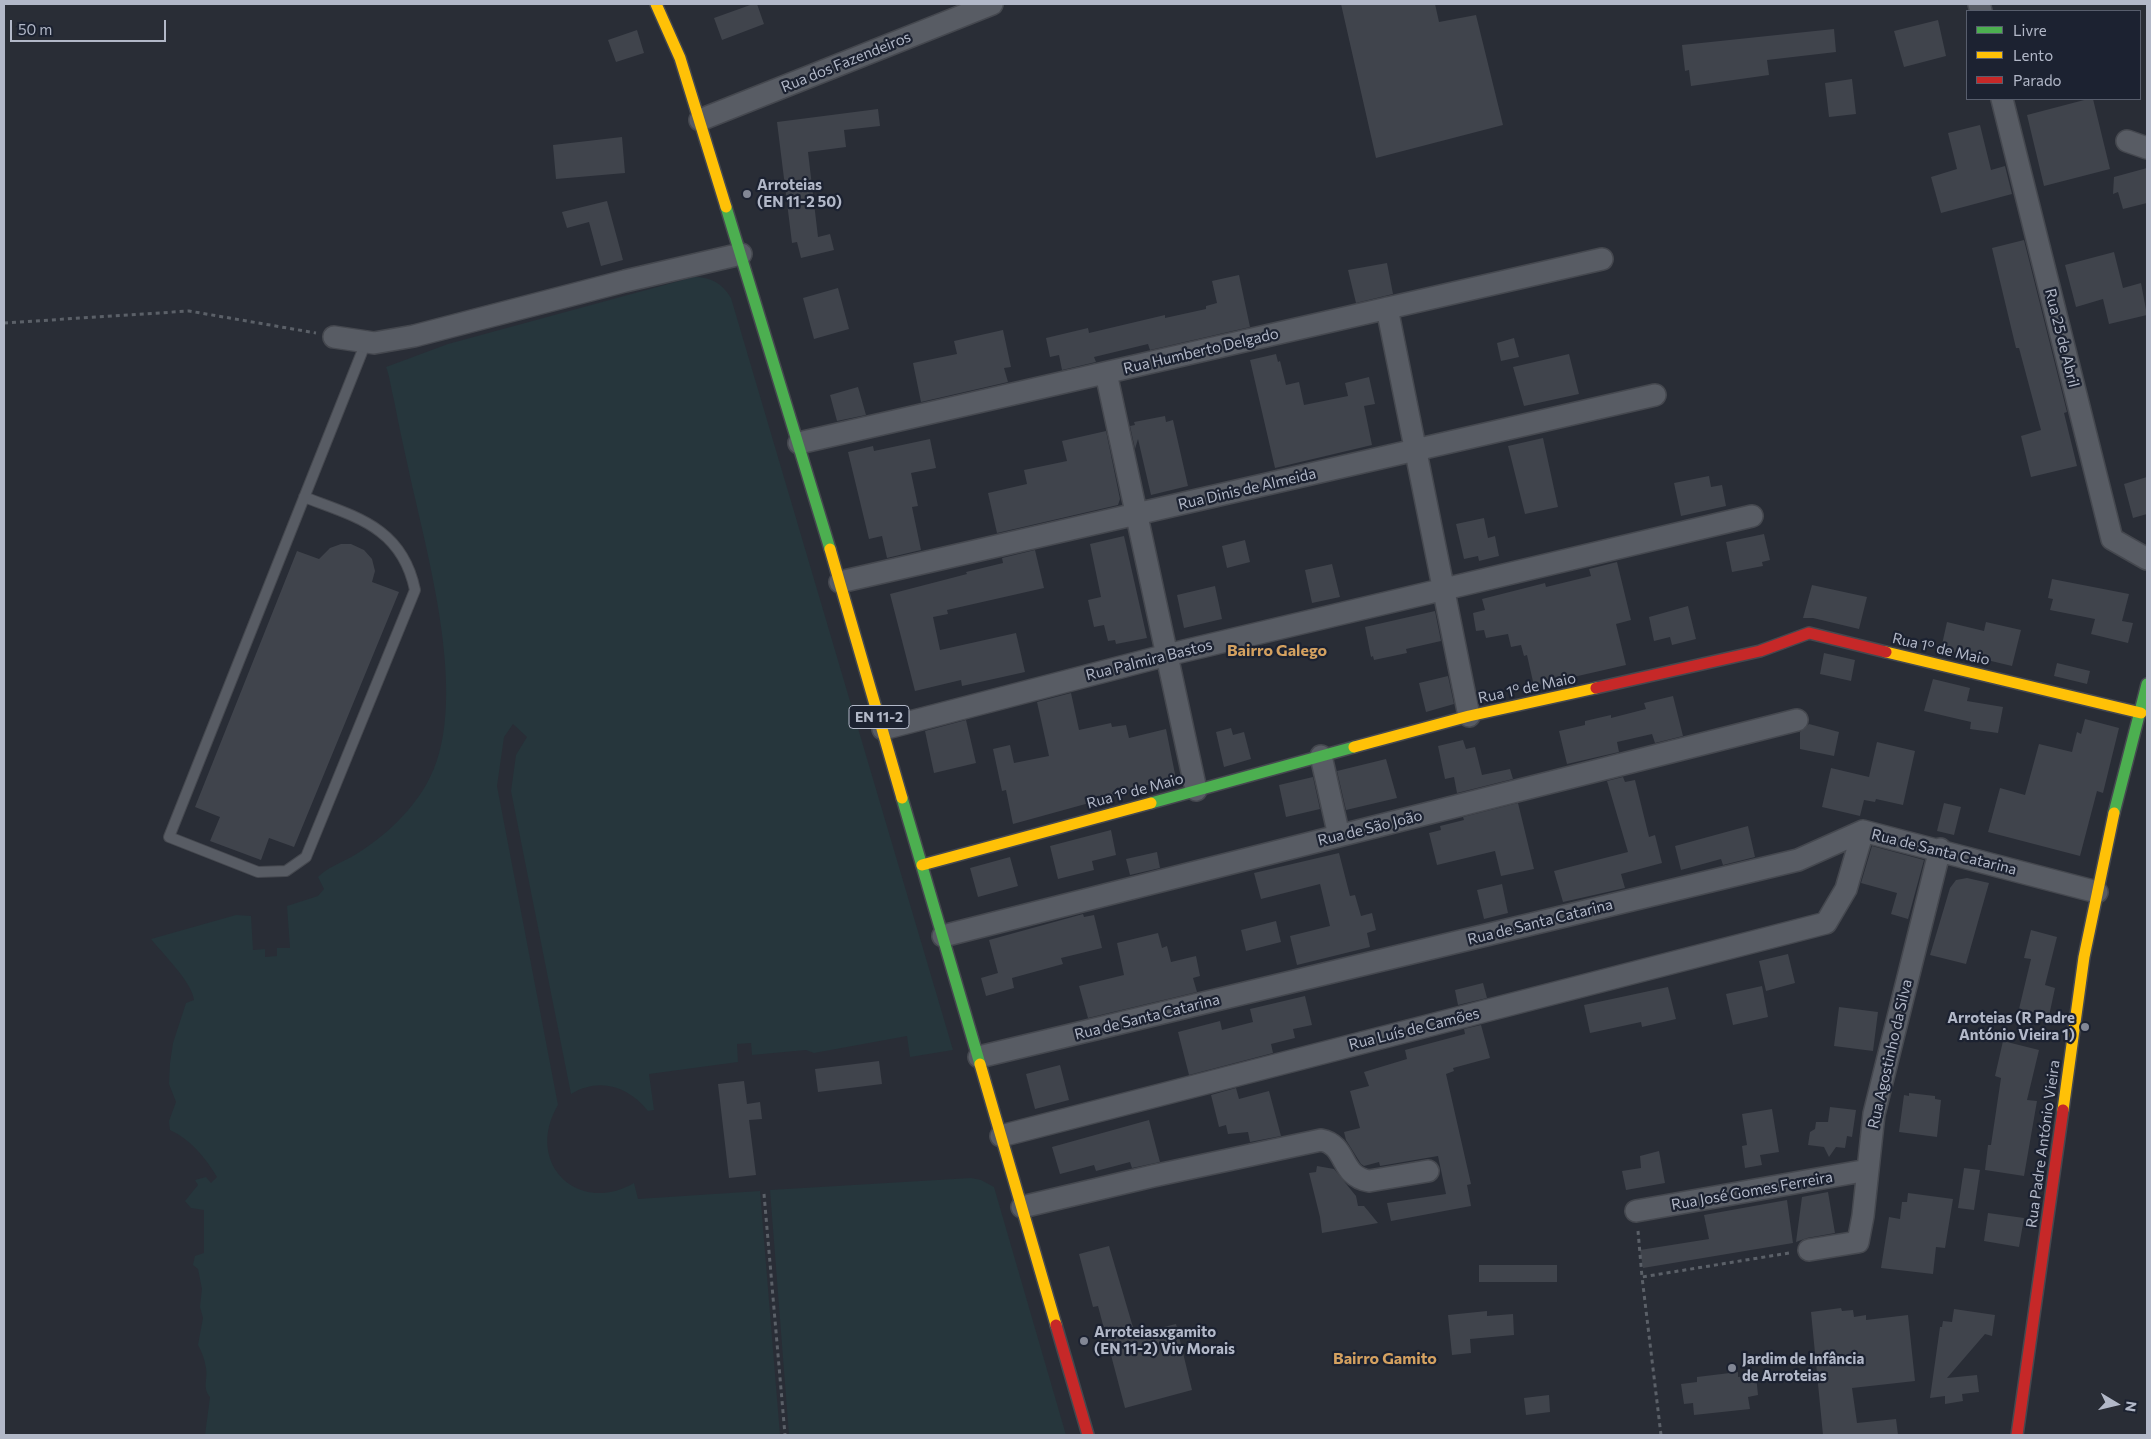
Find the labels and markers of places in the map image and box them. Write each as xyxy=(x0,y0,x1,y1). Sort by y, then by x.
place label: Arroteias (EN 11-2 50) xyxy=(757,176,842,211)
marker: Arroteias (EN 11-2 50) xyxy=(741,188,753,200)
place label: Arroteias (R Padre António Vieira 1) xyxy=(1947,1009,2075,1044)
marker: Arroteias (R Padre António Vieira 1) xyxy=(2079,1021,2091,1033)
place label: Arroteiasxgamito (EN 11-2) Viv Morais xyxy=(1094,1323,1235,1358)
marker: Arroteiasxgamito (EN 11-2) Viv Morais xyxy=(1078,1335,1090,1347)
place label: Jardim de Infância de Arroteias xyxy=(1742,1350,1864,1385)
marker: Jardim de Infância de Arroteias xyxy=(1726,1362,1738,1374)

